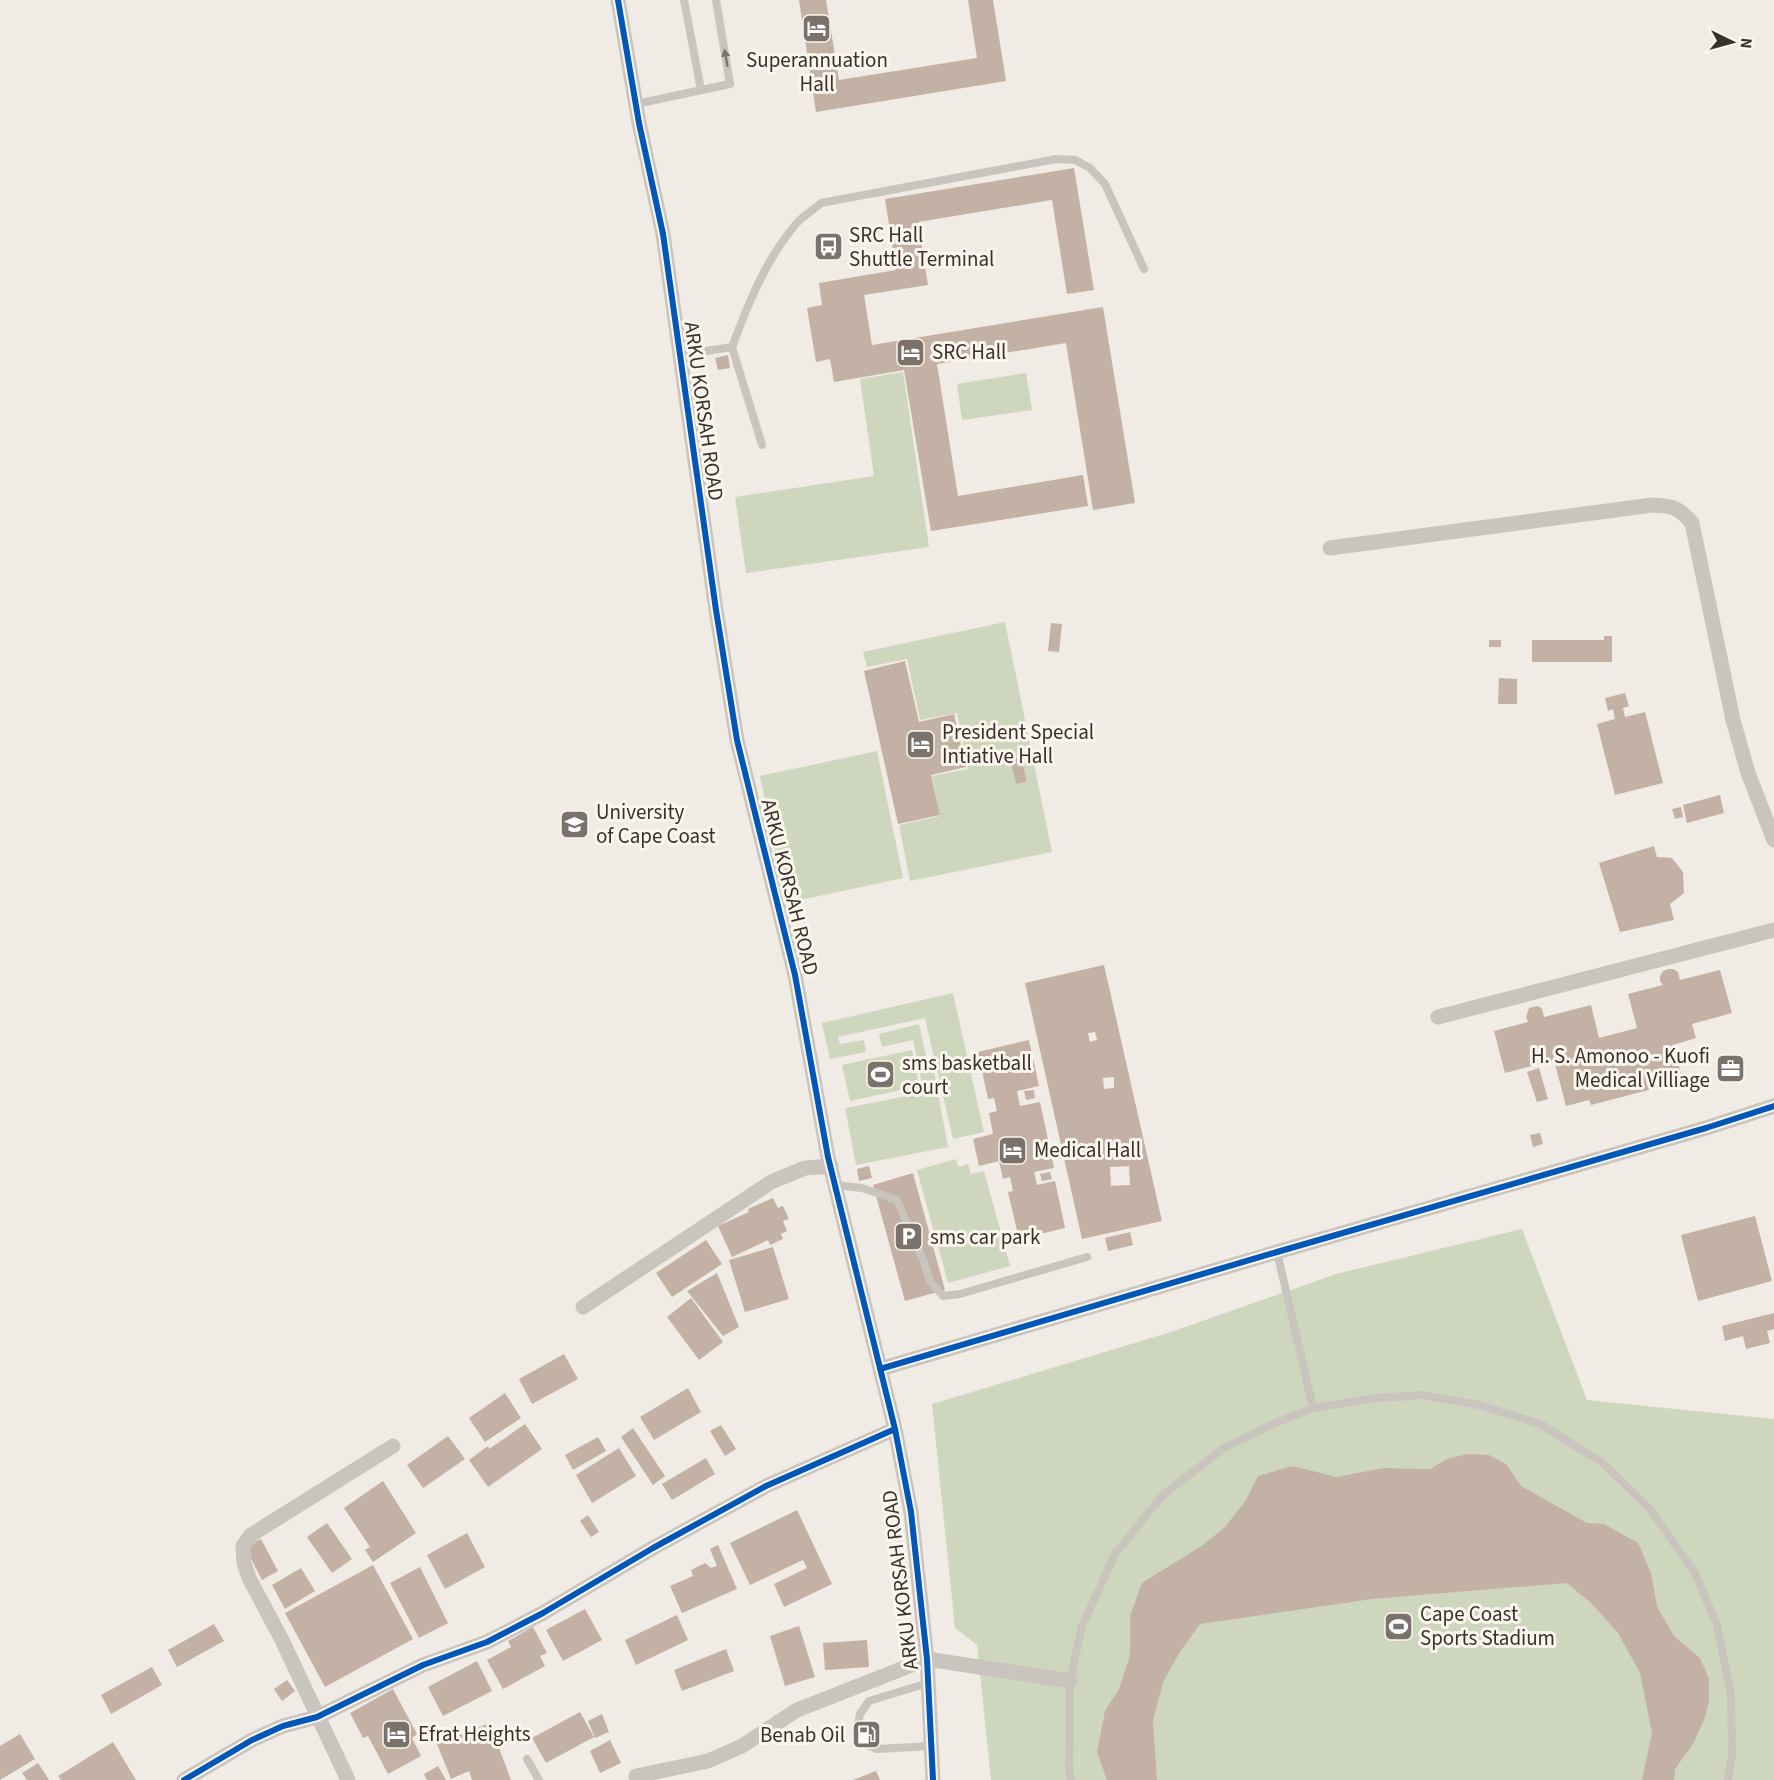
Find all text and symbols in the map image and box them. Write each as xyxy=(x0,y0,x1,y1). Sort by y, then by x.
north arrow xyxy=(1702,12,1762,72)
hotel icon: Superannuation Hall xyxy=(801,13,833,45)
text: N xyxy=(1735,37,1757,49)
place label: Superannuation Hall xyxy=(746,45,888,99)
one-way arrow xyxy=(721,49,730,68)
place label: SRC Hall Shuttle Terminal xyxy=(849,220,994,274)
bus stop icon: SRC Hall Shuttle Terminal xyxy=(812,231,844,263)
street label: ARKU KORSAH ROAD xyxy=(677,319,731,503)
hotel icon: SRC Hall xyxy=(895,336,927,368)
place label: SRC Hall xyxy=(932,337,1006,367)
place label: President Special Intiative Hall xyxy=(942,717,1094,771)
hotel icon: President Special Intiative Hall xyxy=(905,728,937,760)
street label: ARKU KORSAH ROAD xyxy=(754,796,826,978)
place label: University of Cape Coast xyxy=(596,797,716,851)
school or university icon: University of Cape Coast xyxy=(559,808,591,840)
place label: H. S. Amonoo - Kuofi Medical Villiage xyxy=(1531,1041,1710,1095)
place label: sms basketball court xyxy=(902,1048,1032,1102)
office icon: H. S. Amonoo - Kuofi Medical Villiage xyxy=(1715,1052,1747,1084)
sports icon: sms basketball court xyxy=(865,1059,897,1091)
hotel icon: Medical Hall xyxy=(997,1134,1029,1166)
place label: Medical Hall xyxy=(1034,1135,1141,1165)
parking icon: sms car park xyxy=(893,1221,925,1253)
place label: sms car park xyxy=(930,1222,1041,1252)
street label: ARKU KORSAH ROAD xyxy=(874,1488,926,1672)
place label: Cape Coast Sports Stadium xyxy=(1420,1599,1555,1653)
sports icon: Cape Coast Sports Stadium xyxy=(1383,1610,1415,1642)
hotel icon: Efrat Heights xyxy=(381,1718,413,1750)
place label: Efrat Heights xyxy=(418,1719,531,1749)
fuel station icon: Benab Oil xyxy=(850,1719,882,1751)
place label: Benab Oil xyxy=(760,1720,845,1750)

